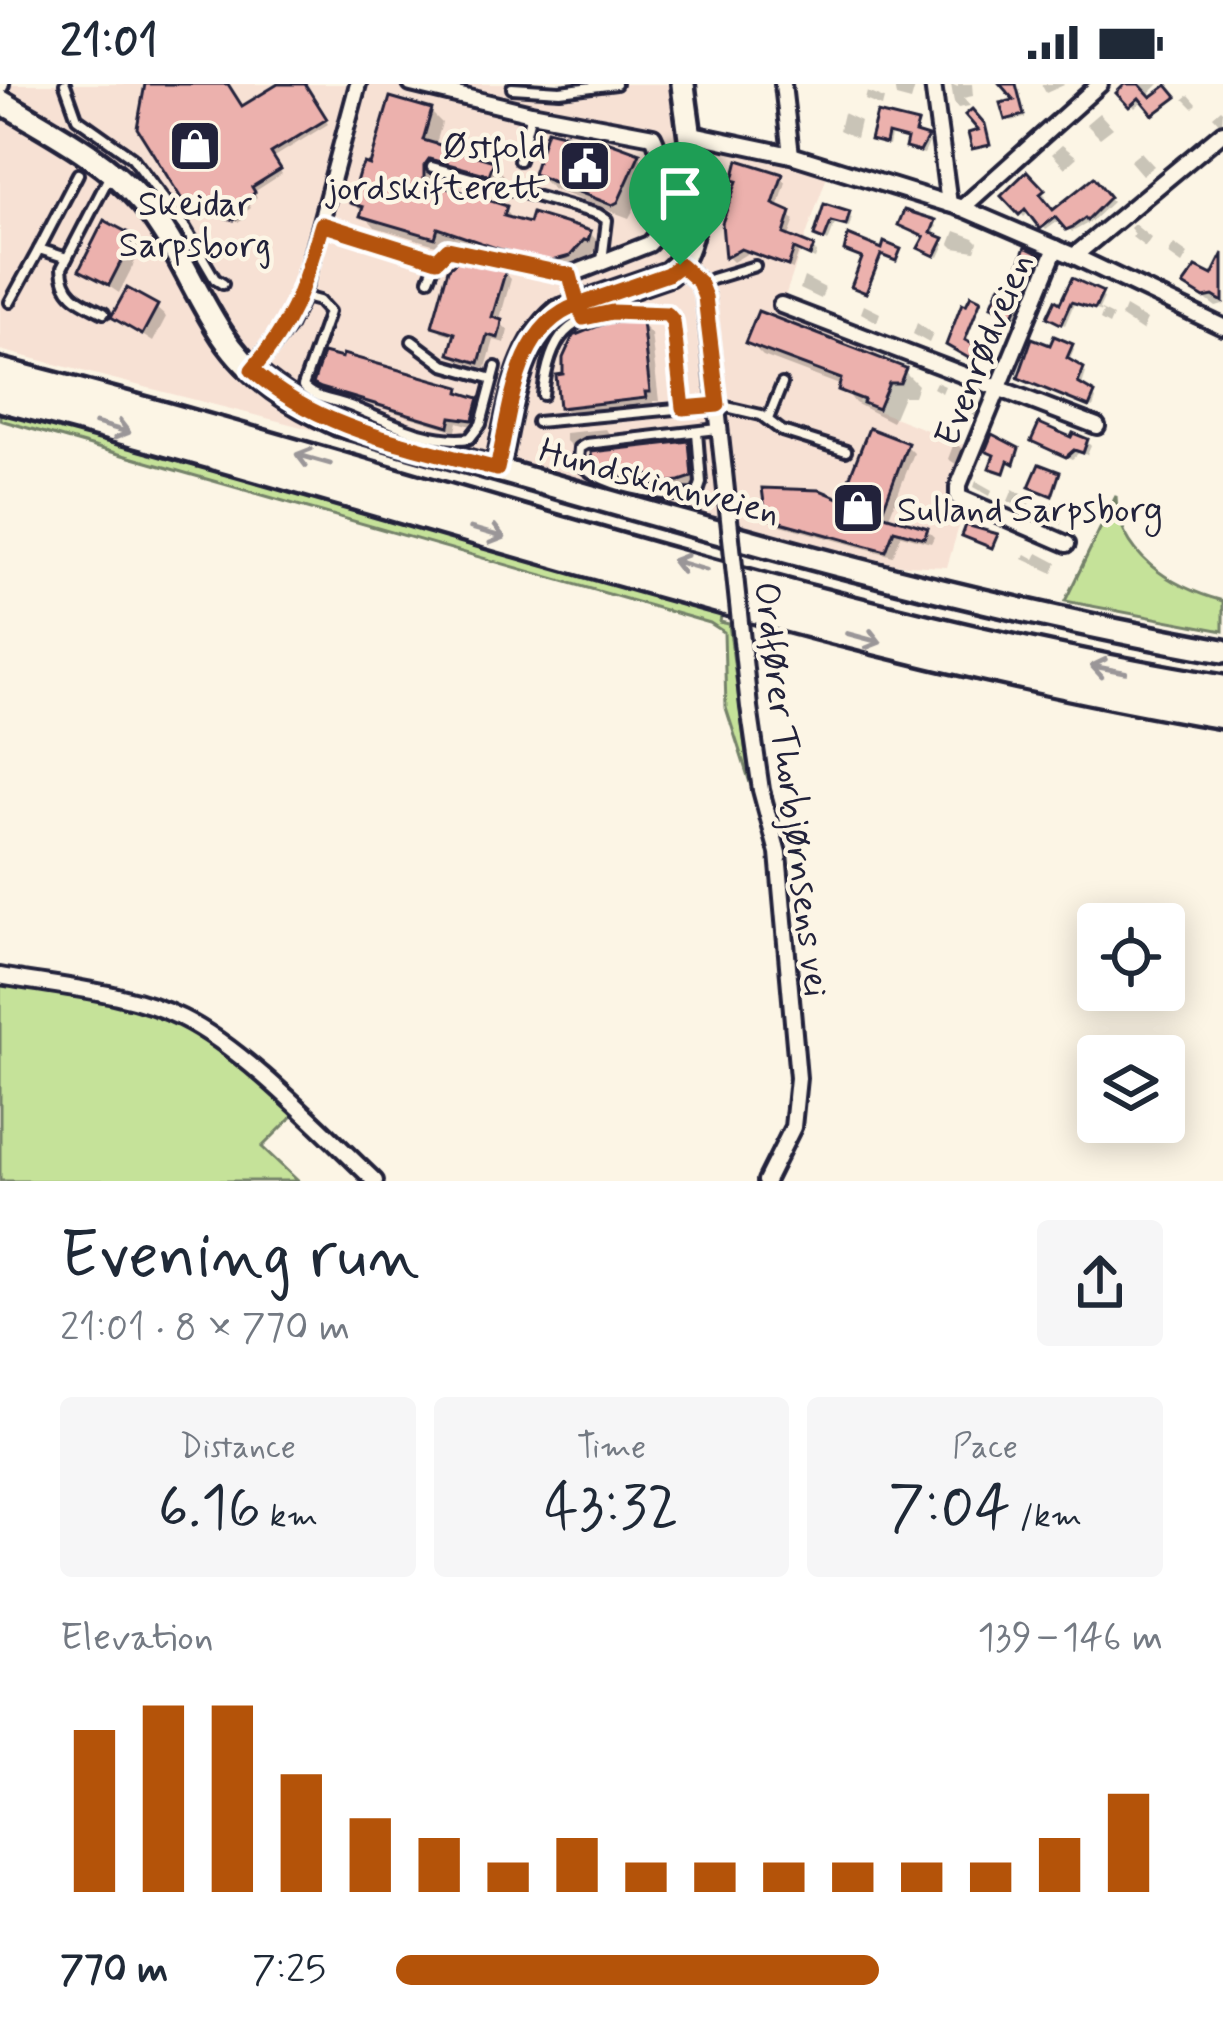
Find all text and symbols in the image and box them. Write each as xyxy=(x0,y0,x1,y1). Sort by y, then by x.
text: 21:01 xyxy=(60,13,158,72)
shop icon: Skeidar Sarpsborg xyxy=(167,118,223,174)
place label: Østfold jordskifterett xyxy=(324,125,546,213)
public building icon: Østfold jordskifterett xyxy=(557,138,613,194)
pin xyxy=(629,142,731,265)
icon: arrive xyxy=(647,160,713,226)
place label: Skeidar Sarpsborg xyxy=(119,182,271,270)
street label: Evenrødveien xyxy=(925,247,1045,454)
one-way arrow xyxy=(93,418,131,440)
street label: Hundskinnveien xyxy=(534,429,785,538)
one-way arrow xyxy=(295,447,333,469)
shop icon: Sulland Sarpsborg xyxy=(830,480,886,536)
place label: Sulland Sarpsborg xyxy=(897,488,1163,537)
one-way arrow xyxy=(469,523,507,545)
one-way arrow xyxy=(671,553,709,575)
street label: Ordfører Thorbjørnsens vei xyxy=(741,579,838,1000)
one-way arrow xyxy=(844,628,882,650)
one-way arrow xyxy=(1089,657,1128,679)
map controls xyxy=(1077,903,1185,1143)
button: locate xyxy=(1077,903,1185,1011)
button: layers xyxy=(1077,1035,1185,1143)
text: Evening run xyxy=(60,1215,420,1301)
button: share xyxy=(1037,1220,1163,1346)
text: 21:01 · 8 × 770 m xyxy=(60,1303,350,1354)
text: Distance xyxy=(180,1426,296,1470)
text: Time xyxy=(577,1426,646,1470)
text: Pace xyxy=(952,1426,1018,1470)
text: 6.16 xyxy=(158,1470,261,1549)
text: 43:32 xyxy=(544,1470,679,1549)
text: 7:04 xyxy=(888,1470,1011,1549)
text: km xyxy=(261,1495,318,1539)
text: /km xyxy=(1011,1495,1082,1539)
text: Elevation xyxy=(60,1613,214,1664)
text: 139–146 m xyxy=(977,1613,1163,1664)
text: 770 m xyxy=(60,1945,168,1996)
text: 7:25 xyxy=(252,1945,326,1996)

